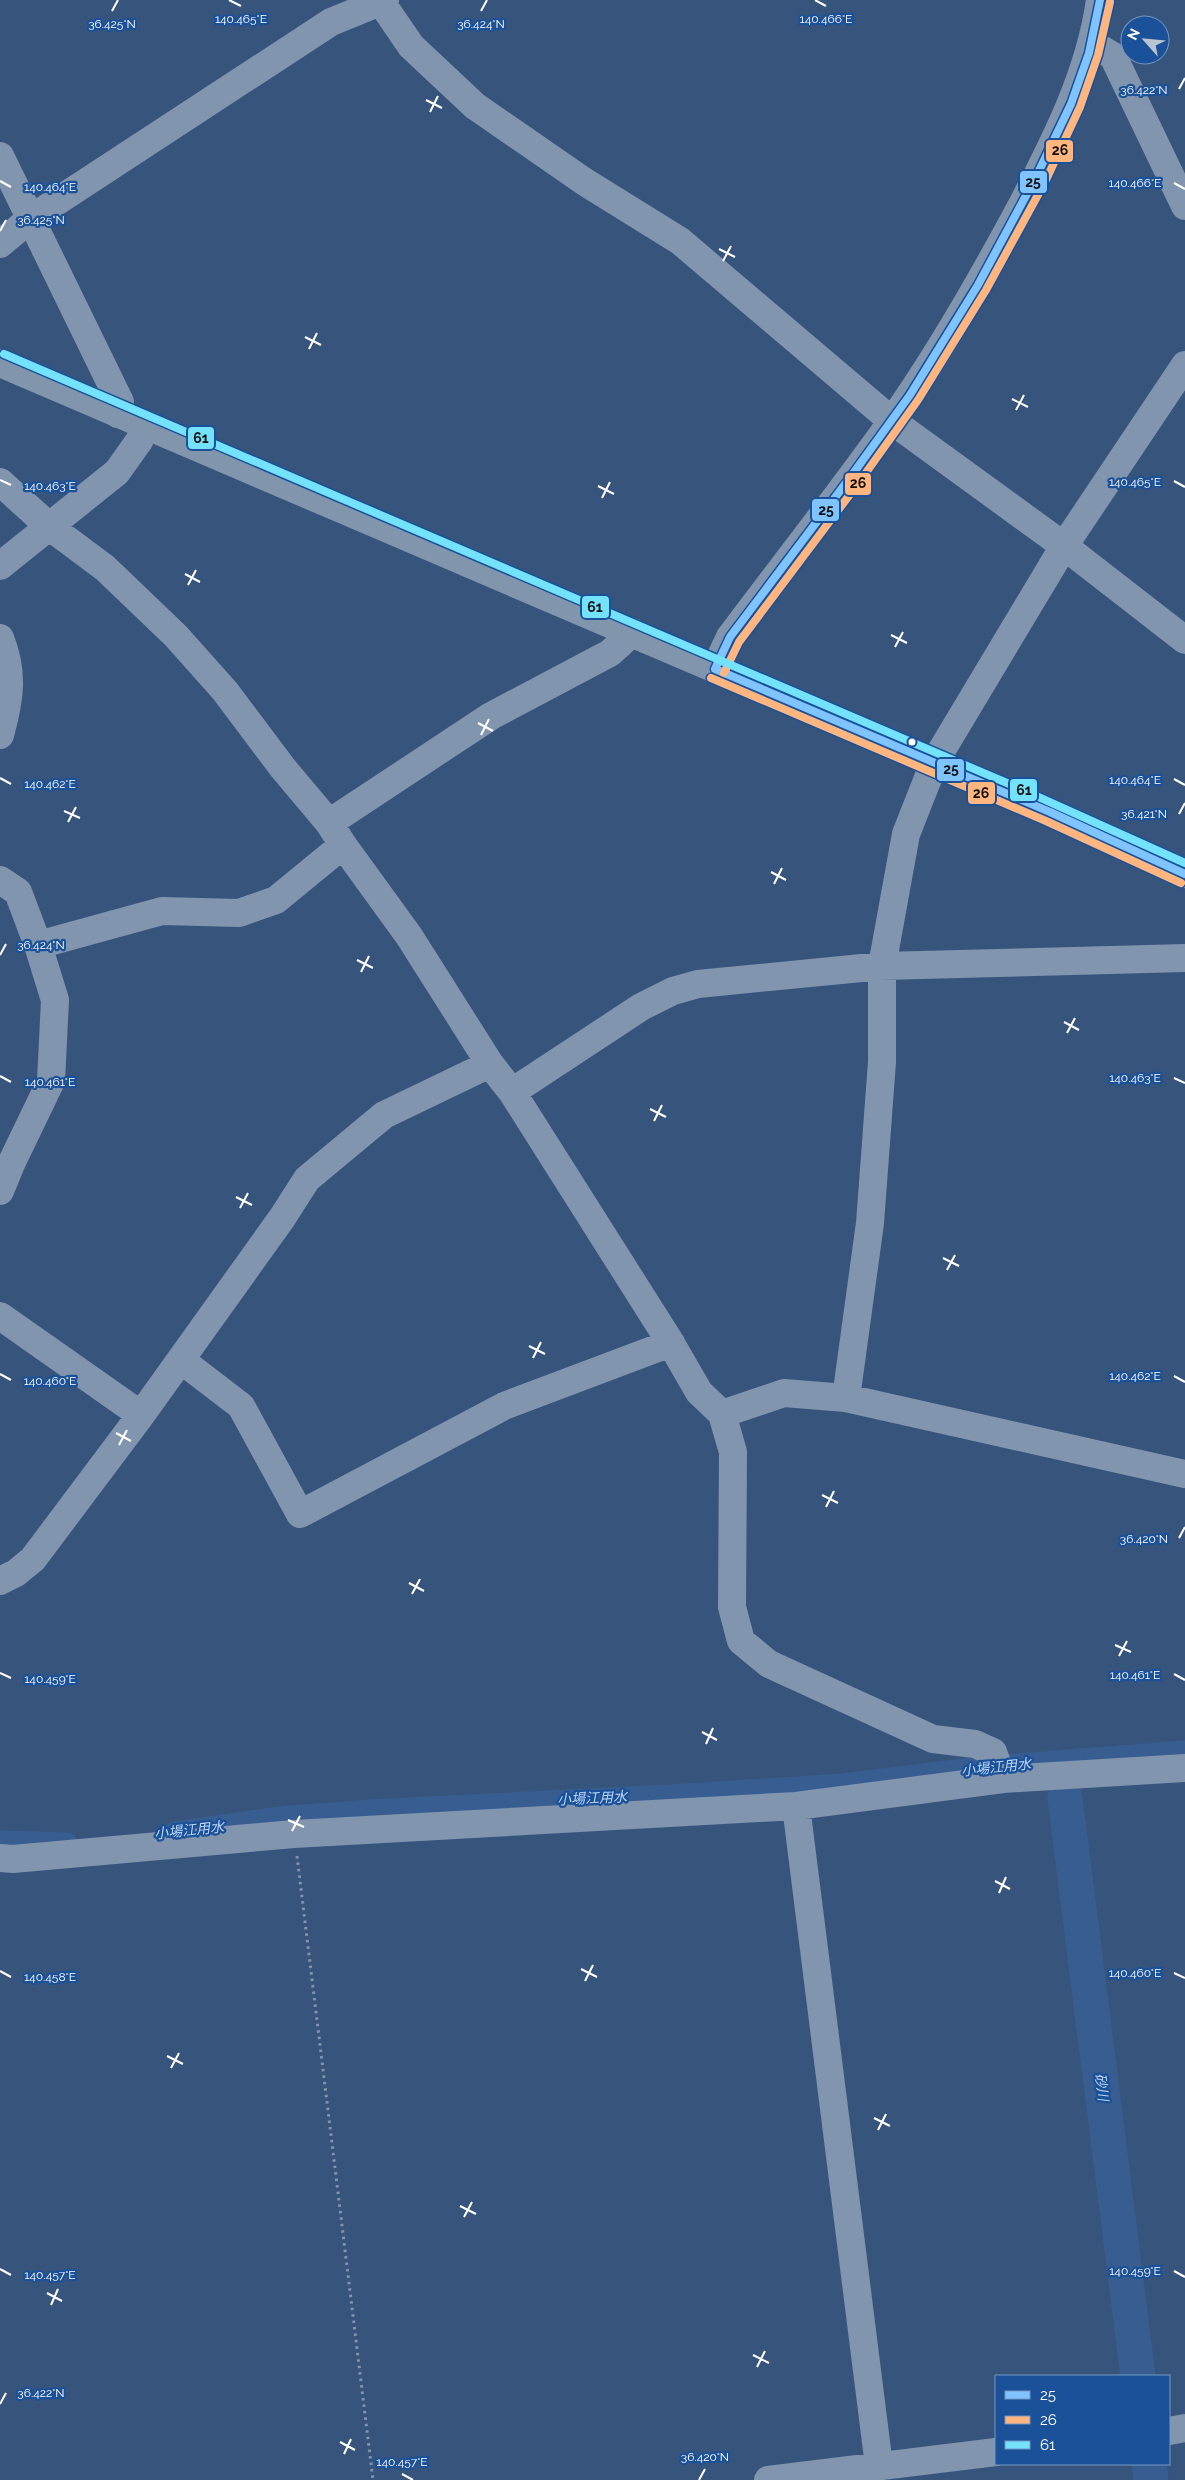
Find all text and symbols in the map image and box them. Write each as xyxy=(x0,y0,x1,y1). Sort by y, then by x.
text: 140.465°E xyxy=(215,12,267,26)
text: 140.466°E xyxy=(800,12,852,26)
north arrow xyxy=(1120,15,1170,65)
text: 36.425°N xyxy=(88,17,136,31)
text: 36.424°N xyxy=(457,17,505,31)
text: N xyxy=(1124,26,1143,42)
text: 36.422°N xyxy=(1120,83,1168,97)
line badge: 26 xyxy=(1045,139,1074,163)
text: 26 xyxy=(1052,142,1068,158)
line badge: 25 xyxy=(1019,170,1048,194)
text: 25 xyxy=(1025,174,1041,190)
text: 140.466°E xyxy=(1109,176,1161,190)
text: 140.464°E xyxy=(24,180,76,194)
text: 36.425°N xyxy=(17,213,65,227)
line badge: 61 xyxy=(187,426,215,450)
text: 61 xyxy=(193,430,209,446)
line badge: 26 xyxy=(844,472,872,496)
text: 26 xyxy=(850,475,866,491)
text: 140.465°E xyxy=(1109,475,1161,489)
text: 140.463°E xyxy=(24,479,76,493)
line badge: 25 xyxy=(811,498,840,522)
text: 25 xyxy=(818,502,834,518)
line badge: 61 xyxy=(581,595,610,619)
text: 61 xyxy=(587,599,603,615)
unlabelled marker xyxy=(907,737,917,747)
line badge: 25 xyxy=(936,758,965,782)
text: 25 xyxy=(943,761,959,777)
text: 140.464°E xyxy=(1109,773,1161,787)
text: 140.462°E xyxy=(24,777,76,791)
line badge: 61 xyxy=(1009,778,1038,802)
line badge: 26 xyxy=(967,781,996,805)
text: 61 xyxy=(1016,782,1032,798)
text: 26 xyxy=(973,785,989,801)
text: 36.421°N xyxy=(1121,807,1167,821)
text: 36.424°N xyxy=(17,938,65,952)
text: 140.463°E xyxy=(1109,1071,1161,1085)
text: 140.461°E xyxy=(25,1075,75,1089)
text: 140.462°E xyxy=(1109,1369,1161,1383)
text: 140.460°E xyxy=(24,1374,76,1388)
text: 36.420°N xyxy=(1120,1532,1168,1546)
text: 140.461°E xyxy=(1110,1668,1160,1682)
text: 140.459°E xyxy=(24,1672,76,1686)
water label: 小場江用水 xyxy=(960,1755,1034,1779)
water label: 小場江用水 xyxy=(557,1788,629,1808)
water label: 小場江用水 xyxy=(153,1818,227,1842)
text: 140.460°E xyxy=(1109,1966,1161,1980)
text: 140.458°E xyxy=(24,1970,76,1984)
water label: 砂川 xyxy=(1092,2072,1112,2104)
text: 140.459°E xyxy=(1109,2264,1161,2278)
text: 140.457°E xyxy=(24,2268,76,2282)
legend xyxy=(995,2375,1170,2465)
text: 36.422°N xyxy=(17,2386,65,2400)
text: 25 xyxy=(1040,2386,1056,2404)
text: 26 xyxy=(1040,2411,1057,2429)
text: 61 xyxy=(1040,2436,1056,2454)
text: 36.420°N xyxy=(681,2450,729,2464)
text: 140.457°E xyxy=(376,2455,428,2469)

